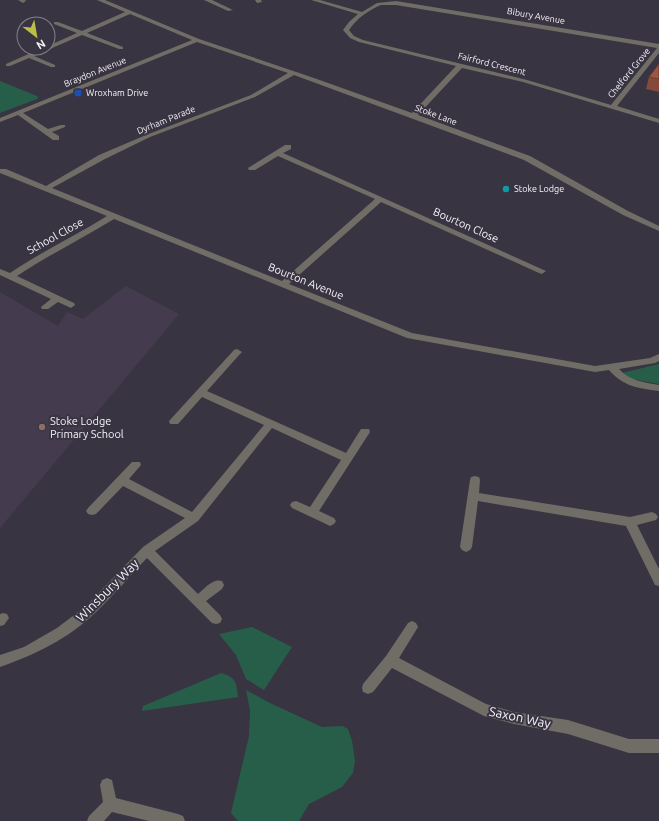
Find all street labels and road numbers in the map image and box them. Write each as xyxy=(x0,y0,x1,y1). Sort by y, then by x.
street label: Bibury Avenue xyxy=(506,6,566,26)
street label: Chelford Grove xyxy=(606,46,652,100)
street label: Fairford Crescent xyxy=(457,51,527,77)
street label: Braydon Avenue xyxy=(62,55,128,89)
street label: Stoke Lane xyxy=(413,103,459,127)
street label: Dyrham Parade xyxy=(135,104,197,136)
street label: Bourton Close xyxy=(431,205,501,245)
street label: School Close xyxy=(25,216,85,256)
street label: Bourton Avenue xyxy=(266,260,346,302)
street label: Winsbury Way xyxy=(73,556,141,624)
street label: Saxon Way xyxy=(488,704,552,730)

